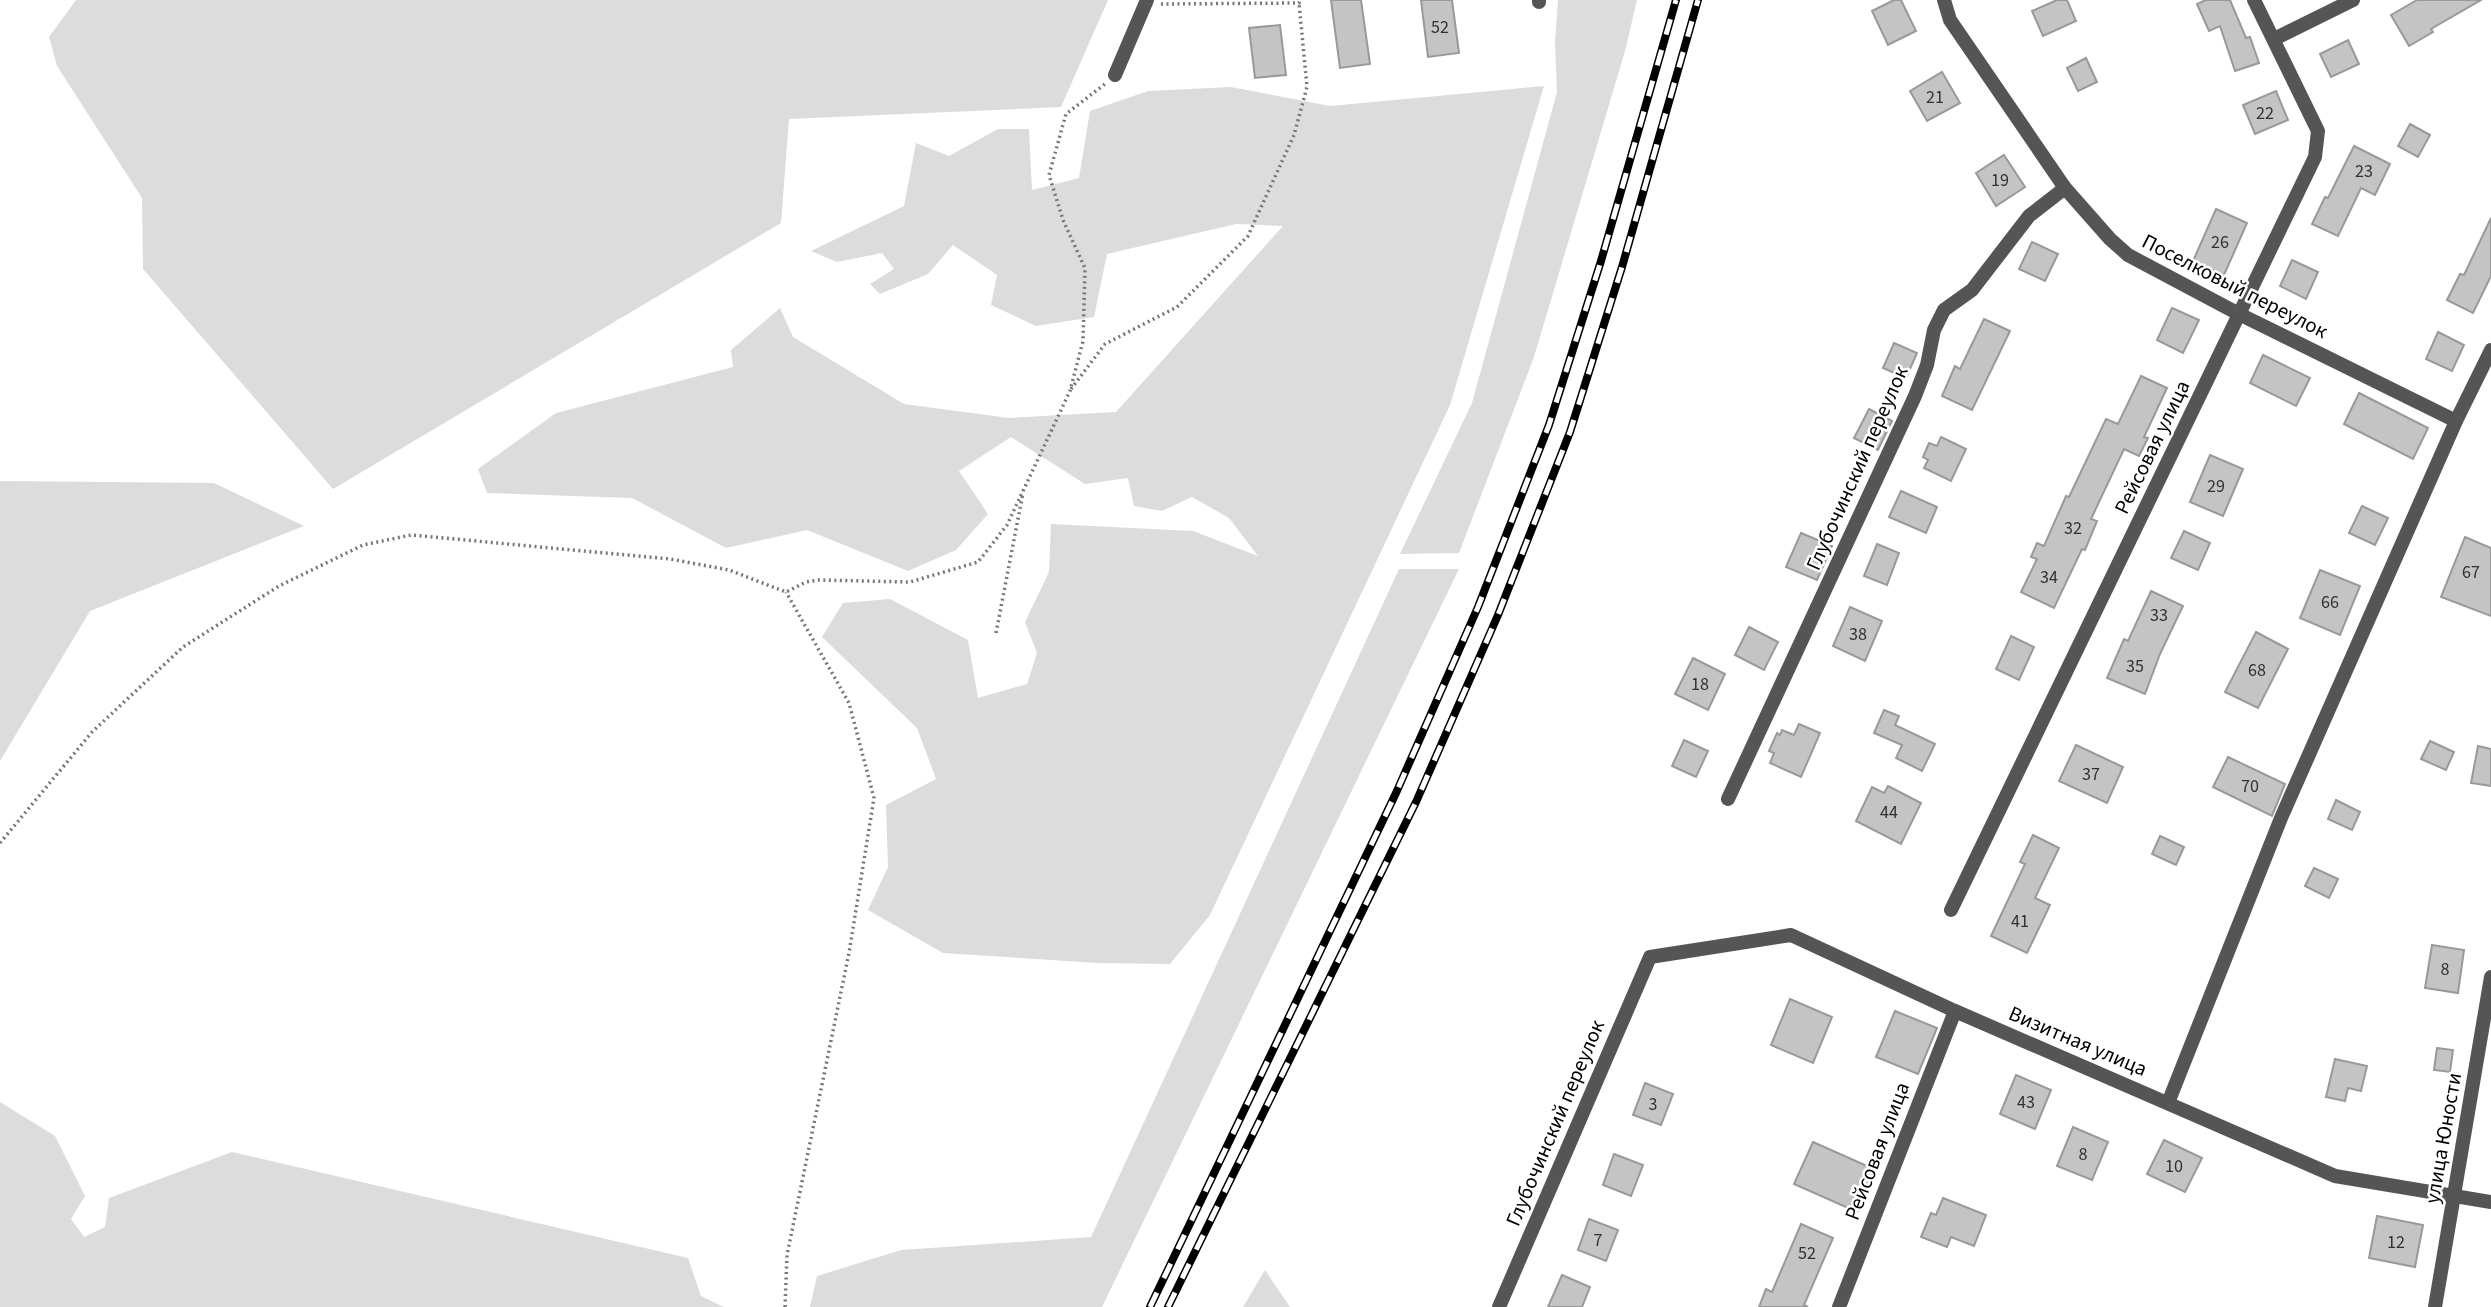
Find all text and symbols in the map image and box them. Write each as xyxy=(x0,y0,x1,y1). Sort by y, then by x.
house number: 52 xyxy=(1431,15,1449,40)
house number: 21 xyxy=(1926,85,1944,110)
house number: 22 xyxy=(2256,101,2274,126)
house number: 23 xyxy=(2355,159,2373,184)
house number: 19 xyxy=(1991,168,2009,193)
street label: Поселковый переулок xyxy=(2137,226,2334,346)
house number: 26 xyxy=(2211,230,2229,255)
street label: Глубочинский переулок xyxy=(1798,360,1916,575)
street label: Рейсовая улица xyxy=(2107,375,2197,519)
house number: 29 xyxy=(2207,474,2225,499)
house number: 32 xyxy=(2064,516,2082,541)
house number: 67 xyxy=(2462,560,2480,585)
house number: 34 xyxy=(2040,565,2058,590)
house number: 66 xyxy=(2321,590,2339,615)
house number: 33 xyxy=(2150,603,2168,628)
house number: 38 xyxy=(1849,622,1867,647)
house number: 35 xyxy=(2126,654,2144,679)
house number: 68 xyxy=(2248,658,2266,683)
house number: 18 xyxy=(1691,672,1709,697)
house number: 37 xyxy=(2082,762,2100,787)
house number: 70 xyxy=(2241,774,2259,799)
house number: 44 xyxy=(1880,800,1898,825)
house number: 41 xyxy=(2011,909,2029,934)
house number: 8 xyxy=(2441,957,2450,982)
street label: Визитная улица xyxy=(2004,998,2152,1084)
street label: Глубочинский переулок xyxy=(1498,1015,1612,1231)
street label: улица Юности xyxy=(2417,1070,2469,1206)
street label: Рейсовая улица xyxy=(1837,1078,1917,1224)
house number: 43 xyxy=(2017,1090,2035,1115)
house number: 3 xyxy=(1649,1092,1658,1117)
house number: 8 xyxy=(2079,1142,2088,1167)
house number: 10 xyxy=(2165,1154,2183,1179)
house number: 7 xyxy=(1594,1228,1603,1253)
house number: 12 xyxy=(2387,1230,2405,1255)
house number: 52 xyxy=(1798,1241,1816,1266)

